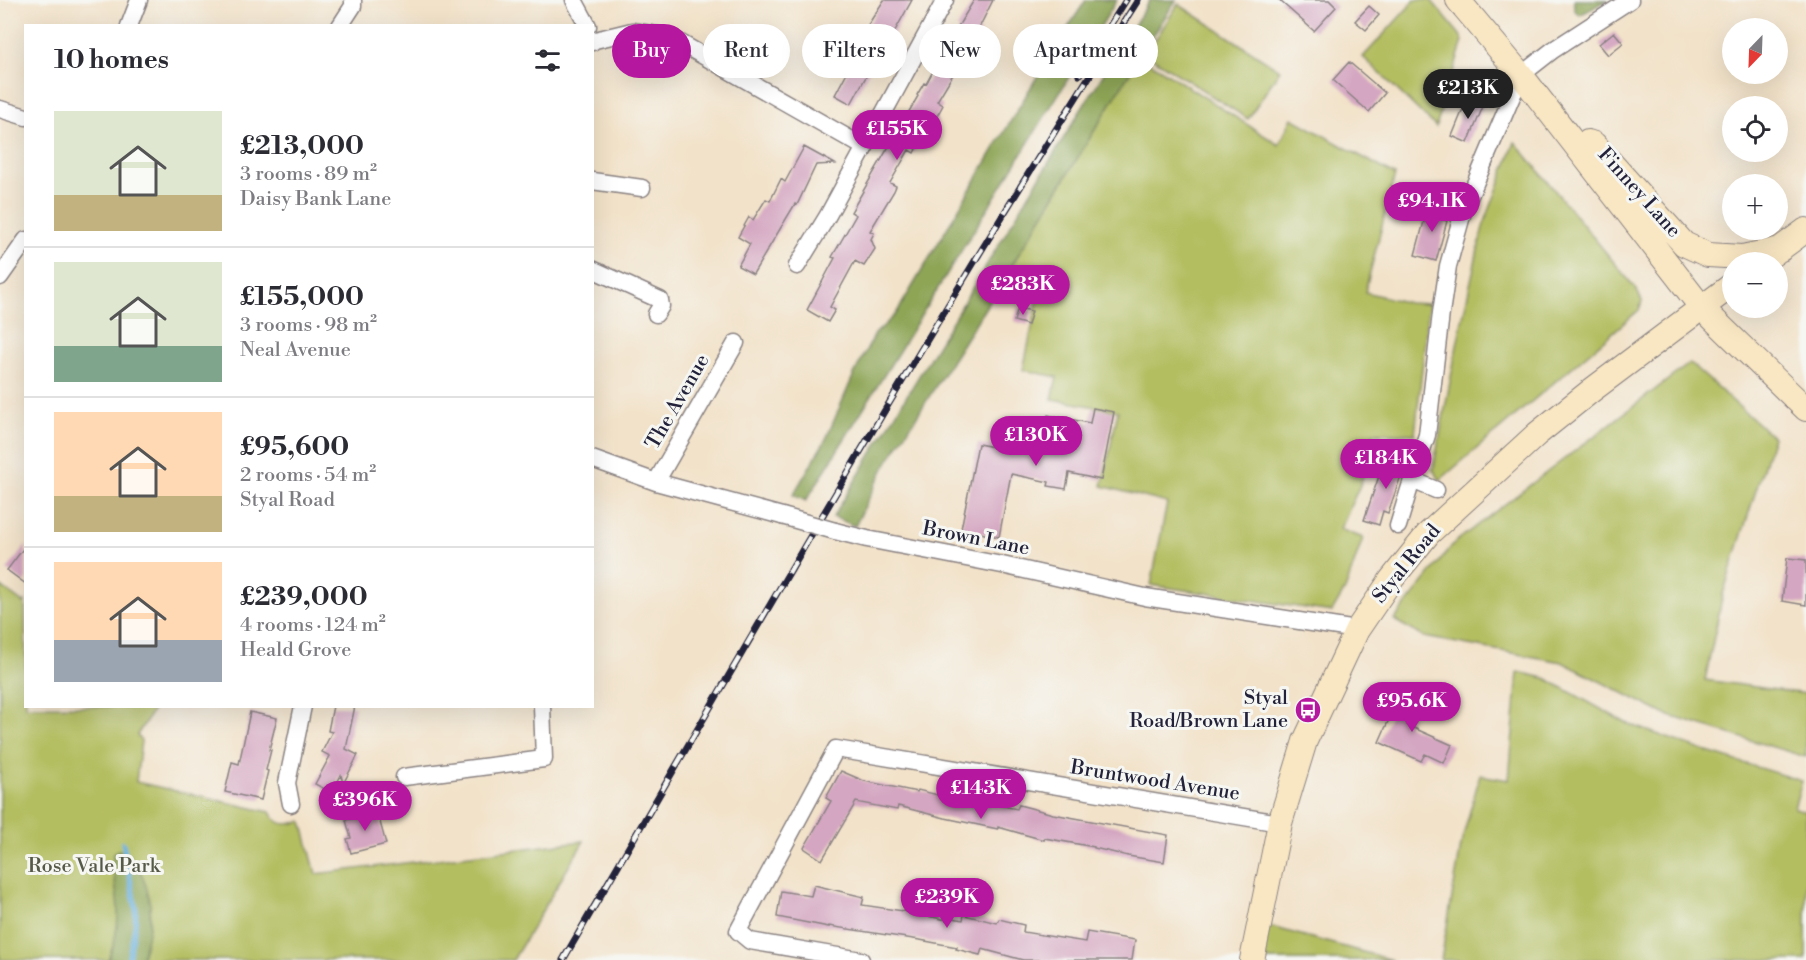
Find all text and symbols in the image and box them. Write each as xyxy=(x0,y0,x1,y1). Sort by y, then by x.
north arrow xyxy=(1722,18,1788,84)
map controls xyxy=(1722,18,1788,318)
chip: Buy xyxy=(612,24,691,78)
chip: Rent xyxy=(703,24,790,78)
chip: Filters xyxy=(802,24,907,78)
chip: New xyxy=(919,24,1001,78)
chip: Apartment xyxy=(1013,24,1158,78)
text: 10 homes xyxy=(54,44,169,76)
icon: filters xyxy=(531,44,564,77)
pin: £213K xyxy=(1426,69,1510,120)
text: £213K xyxy=(1437,76,1499,101)
button: locate xyxy=(1722,96,1788,162)
pin: £155K xyxy=(855,110,939,161)
text: £155K xyxy=(866,117,928,142)
text: £213,000 xyxy=(240,130,364,162)
icon: home xyxy=(102,135,174,207)
street label: Finney Lane xyxy=(1592,143,1686,243)
text: 3 rooms · 89 m² xyxy=(240,162,377,187)
button: + xyxy=(1722,174,1788,240)
pin: £94.1K xyxy=(1383,182,1481,233)
text: Daisy Bank Lane xyxy=(240,187,391,212)
text: £94.1K xyxy=(1398,189,1466,214)
button: − xyxy=(1722,252,1788,318)
pin: £283K xyxy=(981,265,1065,316)
text: £283K xyxy=(991,272,1055,297)
text: £155,000 xyxy=(240,281,364,313)
icon: home xyxy=(102,286,174,358)
text: 3 rooms · 98 m² xyxy=(240,313,377,338)
text: Neal Avenue xyxy=(240,338,351,363)
street label: The Avenue xyxy=(641,350,715,454)
pin: £130K xyxy=(994,416,1078,467)
text: £130K xyxy=(1004,423,1068,448)
text: £95,600 xyxy=(240,431,349,463)
icon: home xyxy=(102,436,174,508)
pin: £184K xyxy=(1344,439,1428,490)
text: £184K xyxy=(1354,446,1418,471)
text: 2 rooms · 54 m² xyxy=(240,463,376,488)
text: Styal Road xyxy=(240,488,335,513)
street label: Brown Lane xyxy=(919,516,1032,562)
street label: Styal Road xyxy=(1367,519,1447,609)
text: £239,000 xyxy=(240,581,368,613)
icon: home xyxy=(102,586,174,658)
text: 4 rooms · 124 m² xyxy=(240,613,386,638)
text: Heald Grove xyxy=(240,638,351,663)
pin: £95.6K xyxy=(1363,682,1461,733)
place label: Styal Road/Brown Lane xyxy=(1129,686,1288,734)
text: £95.6K xyxy=(1377,689,1447,714)
bus stop icon: Styal Road/Brown Lane xyxy=(1293,695,1323,725)
street label: Bruntwood Avenue xyxy=(1068,755,1241,807)
pin: £143K xyxy=(939,769,1023,820)
text: £143K xyxy=(950,776,1012,801)
pin: £396K xyxy=(323,781,407,832)
text: £396K xyxy=(333,788,397,813)
park label: Rose Vale Park xyxy=(28,854,162,879)
pin: £239K xyxy=(905,878,989,929)
text: £239K xyxy=(915,885,979,910)

